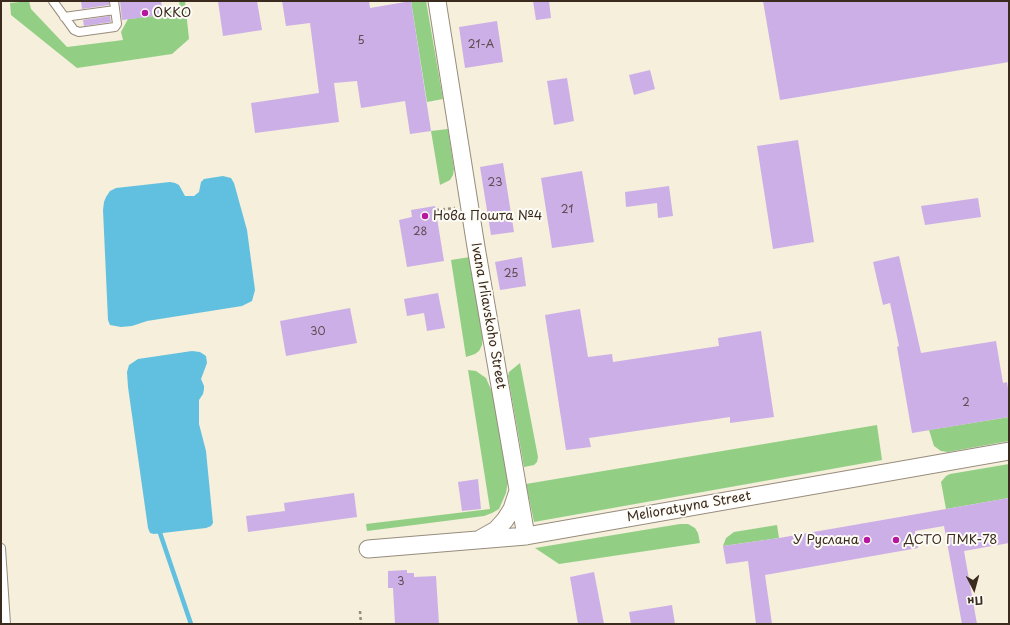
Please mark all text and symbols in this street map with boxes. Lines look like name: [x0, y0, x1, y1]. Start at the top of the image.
place label: OKKO: [153, 5, 191, 21]
marker: OKKO: [140, 8, 150, 18]
house number: 5: [357, 34, 365, 48]
house number: 21-A: [468, 38, 494, 52]
house number: 23: [488, 176, 502, 190]
house number: 21: [561, 203, 573, 217]
place label: Нова Пошта №4: [433, 208, 542, 224]
marker: Нова Пошта №4: [420, 211, 430, 221]
house number: 28: [413, 225, 427, 239]
street label: Ivana Irliavskoho Street: [467, 242, 509, 390]
house number: 25: [504, 267, 518, 281]
house number: 30: [310, 325, 326, 339]
house number: 2: [962, 396, 970, 410]
street label: Melioratyvna Street: [626, 488, 752, 526]
place label: У Руслана: [793, 532, 859, 548]
place label: ДСТО ПМК-78: [904, 532, 997, 548]
marker: У Руслана: [862, 535, 872, 545]
marker: ДСТО ПМК-78: [891, 535, 901, 545]
north arrow: [954, 569, 994, 609]
house number: 3: [397, 575, 405, 589]
text: Пн: [966, 592, 984, 611]

